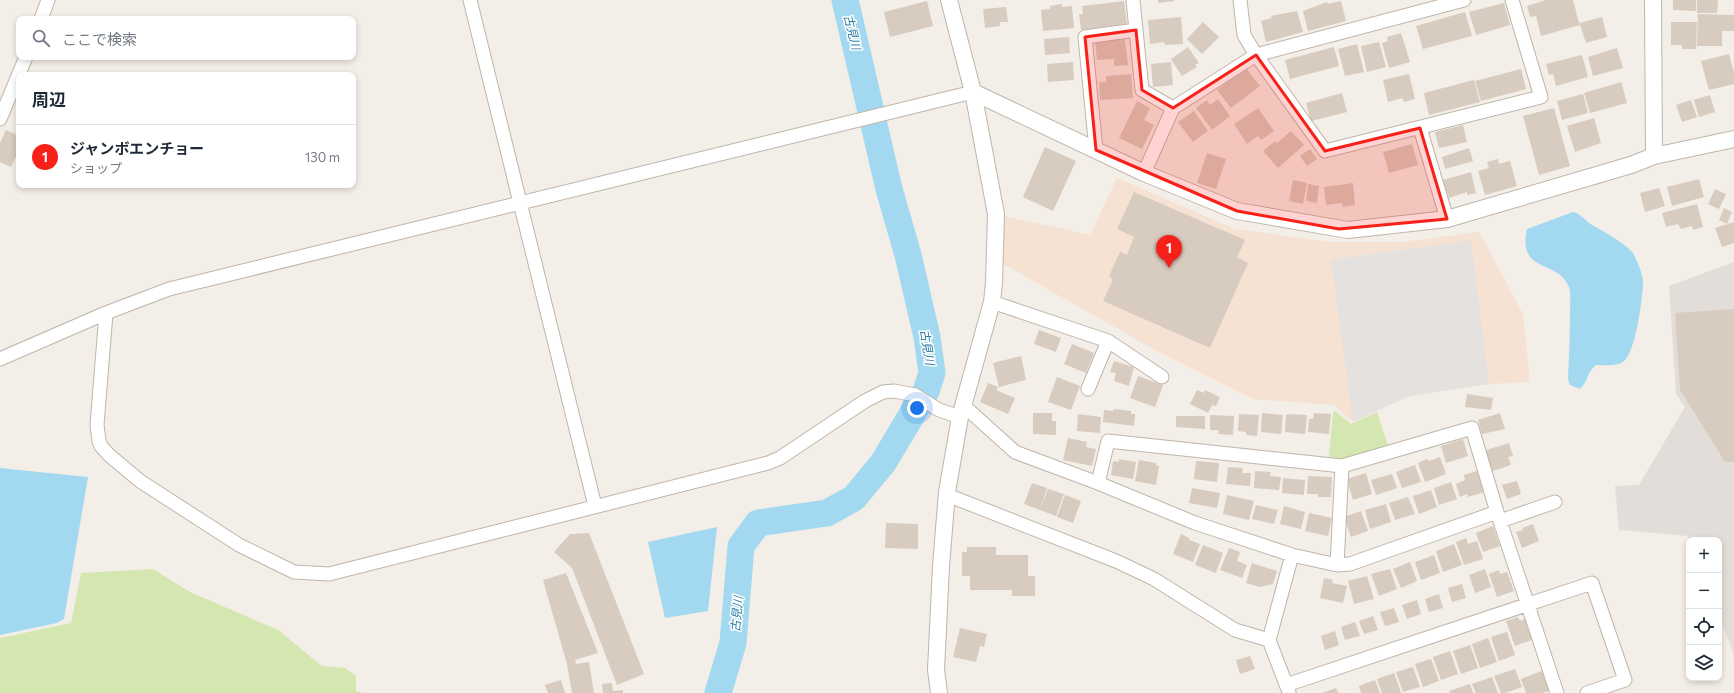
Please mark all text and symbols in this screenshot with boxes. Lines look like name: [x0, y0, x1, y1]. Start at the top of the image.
water label: 古見川: [842, 13, 865, 53]
search box: [16, 16, 356, 60]
icon: search: [30, 27, 52, 49]
text: ここで検索: [62, 30, 137, 48]
text: 周辺: [32, 89, 66, 110]
text: ジャンボエンチョー: [70, 139, 204, 157]
text: 1: [42, 149, 48, 165]
text: 130 m: [305, 149, 340, 165]
text: ショップ: [70, 160, 122, 176]
pin: 1: [1156, 235, 1182, 268]
water label: 古見川: [918, 328, 938, 368]
your location: [907, 398, 927, 418]
map controls: [1686, 537, 1722, 681]
button: +: [1686, 537, 1722, 573]
button: −: [1686, 573, 1722, 609]
water label: 古見川: [727, 593, 745, 633]
button: locate: [1686, 609, 1722, 645]
button: layers: [1686, 645, 1722, 681]

